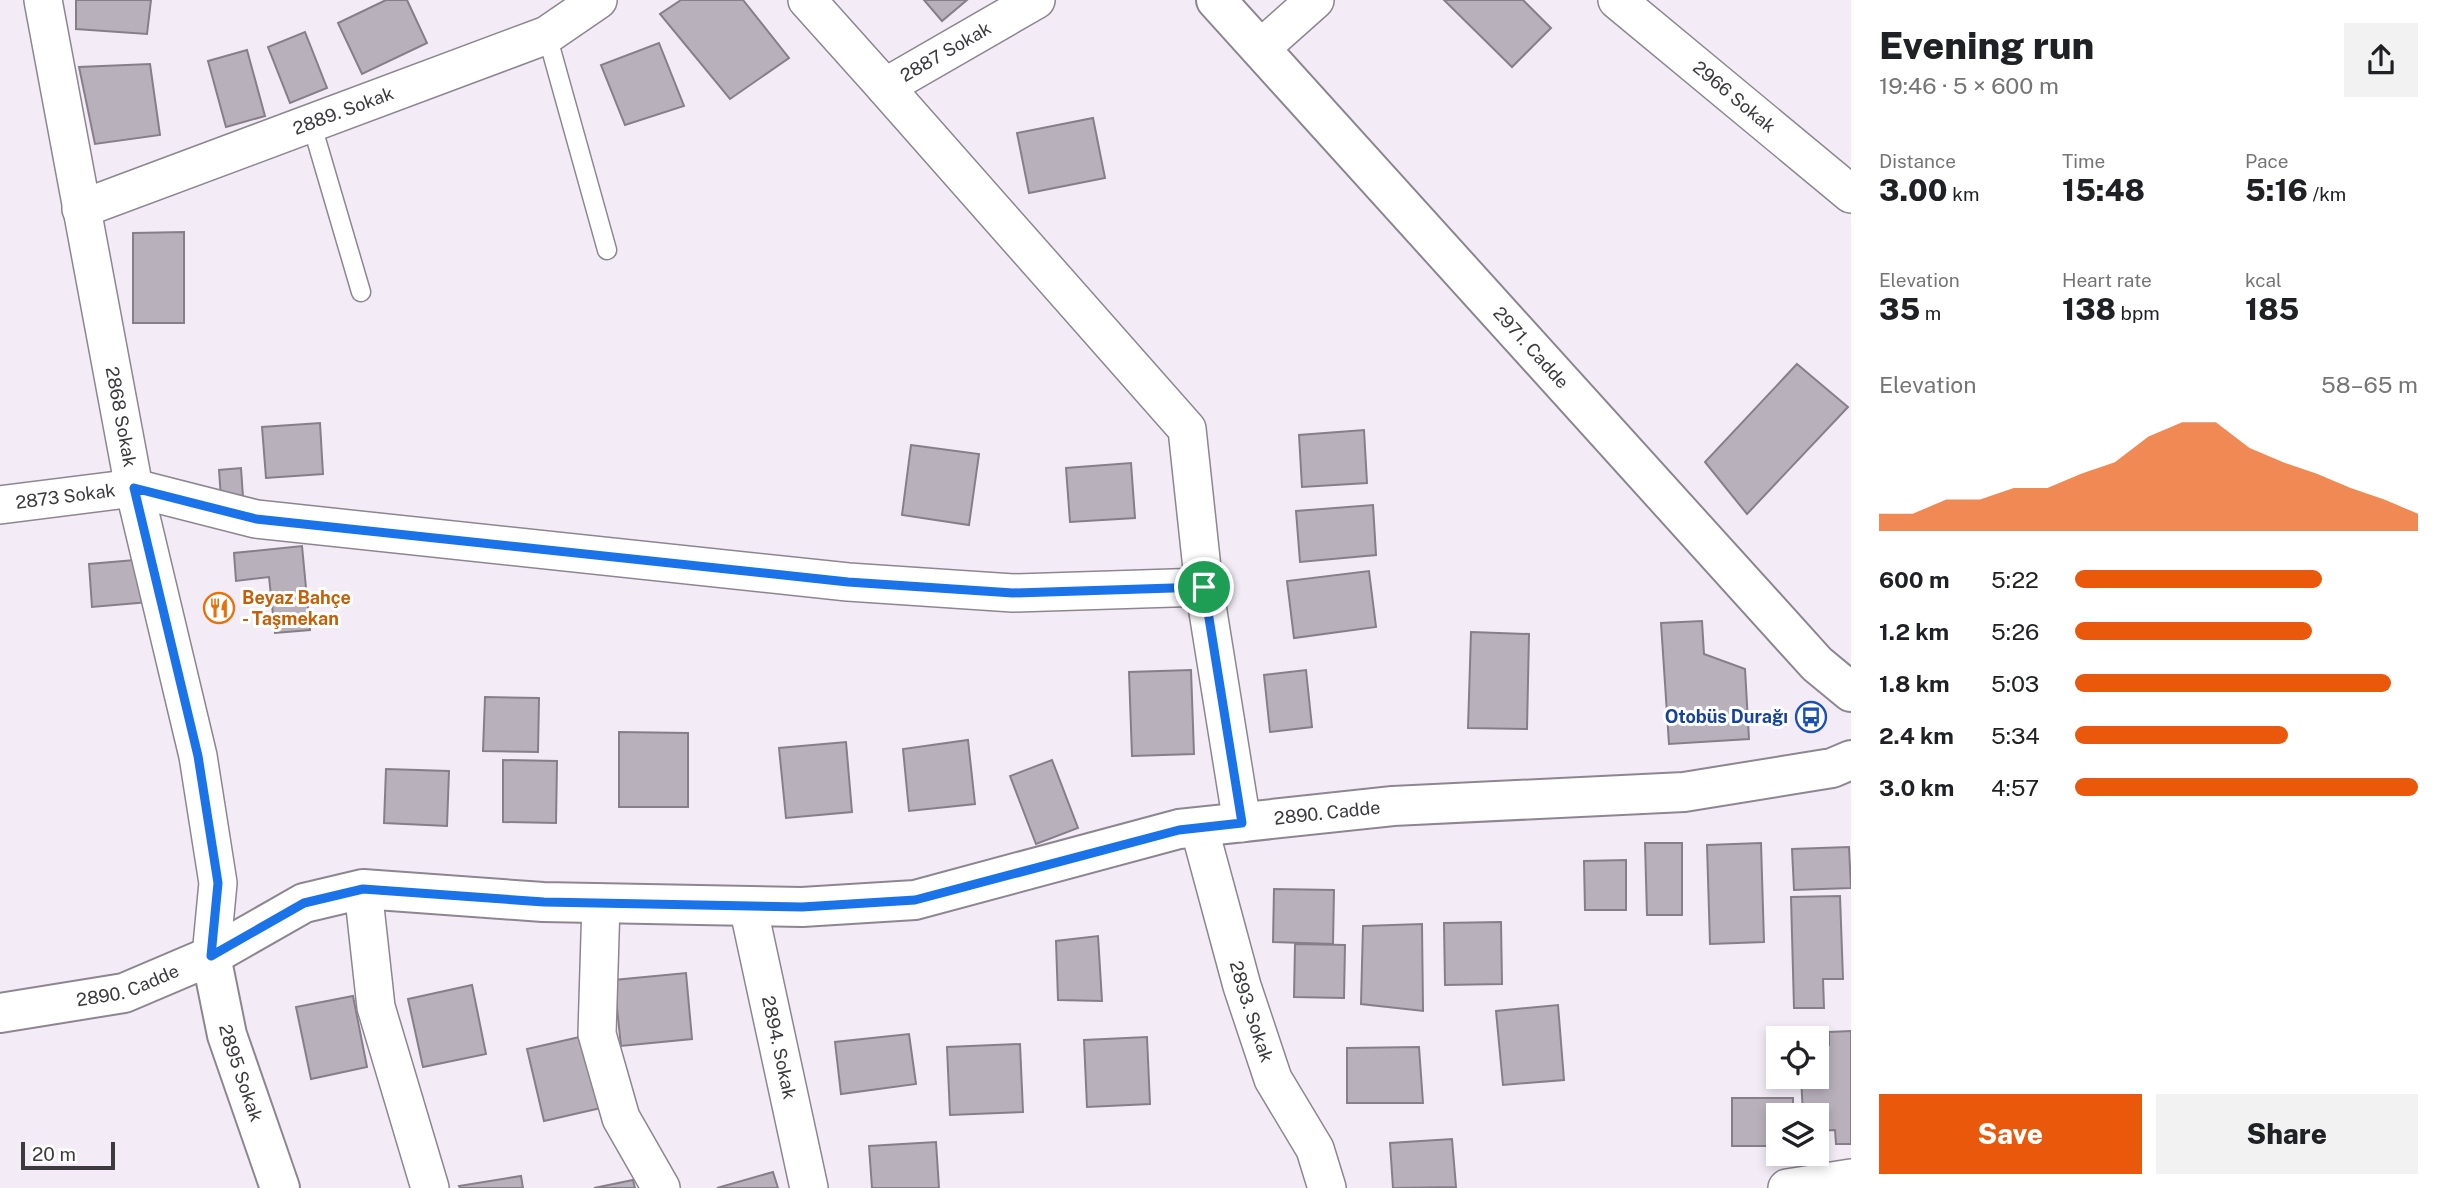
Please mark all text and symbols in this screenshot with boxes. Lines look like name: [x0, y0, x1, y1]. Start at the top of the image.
street label: 2887 Sokak: [897, 17, 995, 86]
text: Evening run: [1879, 23, 2094, 68]
button: share: [2344, 23, 2418, 97]
street label: 2966 Sokak: [1689, 56, 1780, 137]
text: 19:46 · 5 × 600 m: [1879, 72, 2059, 99]
street label: 2889. Sokak: [290, 82, 396, 139]
text: Distance: [1879, 150, 1956, 172]
text: Time: [2062, 150, 2105, 172]
text: Pace: [2245, 150, 2288, 172]
text: 3.00: [1879, 172, 1948, 208]
text: 15:48: [2062, 172, 2145, 208]
text: 5:16: [2245, 172, 2308, 208]
text: km: [1948, 183, 1979, 205]
text: /km: [2308, 183, 2346, 205]
text: Elevation: [1879, 269, 1960, 291]
text: Heart rate: [2062, 269, 2152, 291]
text: kcal: [2245, 269, 2282, 291]
text: 35: [1879, 291, 1920, 327]
text: 138: [2062, 291, 2116, 327]
text: 185: [2245, 291, 2299, 327]
street label: 2971. Cadde: [1489, 302, 1573, 392]
text: m: [1920, 302, 1941, 324]
text: bpm: [2116, 302, 2160, 324]
street label: 2868 Sokak: [102, 365, 141, 469]
text: Elevation: [1879, 371, 1977, 398]
text: 58–65 m: [2321, 371, 2418, 398]
street label: 2873 Sokak: [14, 479, 117, 513]
pin: [1174, 557, 1234, 617]
text: 600 m: [1879, 566, 1949, 593]
text: 5:22: [1991, 566, 2039, 593]
icon: arrive: [1185, 568, 1223, 606]
place label: Beyaz Bahçe - Taşmekan: [242, 587, 351, 629]
restaurant icon: Beyaz Bahçe - Taşmekan: [202, 591, 236, 625]
text: 1.2 km: [1879, 618, 1949, 645]
text: 5:26: [1991, 618, 2039, 645]
text: 1.8 km: [1879, 670, 1950, 697]
text: 5:03: [1991, 670, 2039, 697]
bus stop icon: Otobüs Durağı: [1794, 700, 1828, 734]
place label: Otobüs Durağı: [1665, 706, 1788, 727]
text: 2.4 km: [1879, 722, 1954, 749]
text: 5:34: [1991, 722, 2040, 749]
text: 3.0 km: [1879, 774, 1954, 801]
text: 4:57: [1991, 774, 2039, 801]
street label: 2890. Cadde: [1273, 796, 1381, 829]
street label: 2893. Sokak: [1226, 959, 1278, 1065]
street label: 2890. Cadde: [75, 960, 182, 1011]
street label: 2894. Sokak: [758, 994, 801, 1101]
street label: 2895 Sokak: [215, 1023, 267, 1124]
map controls: [1766, 1026, 1829, 1166]
button: locate: [1766, 1026, 1829, 1089]
button: Save: [1879, 1094, 2142, 1174]
button: Share: [2156, 1094, 2418, 1174]
button: layers: [1766, 1103, 1829, 1166]
scale bar: [21, 1139, 116, 1171]
text: 20 m: [32, 1143, 76, 1165]

